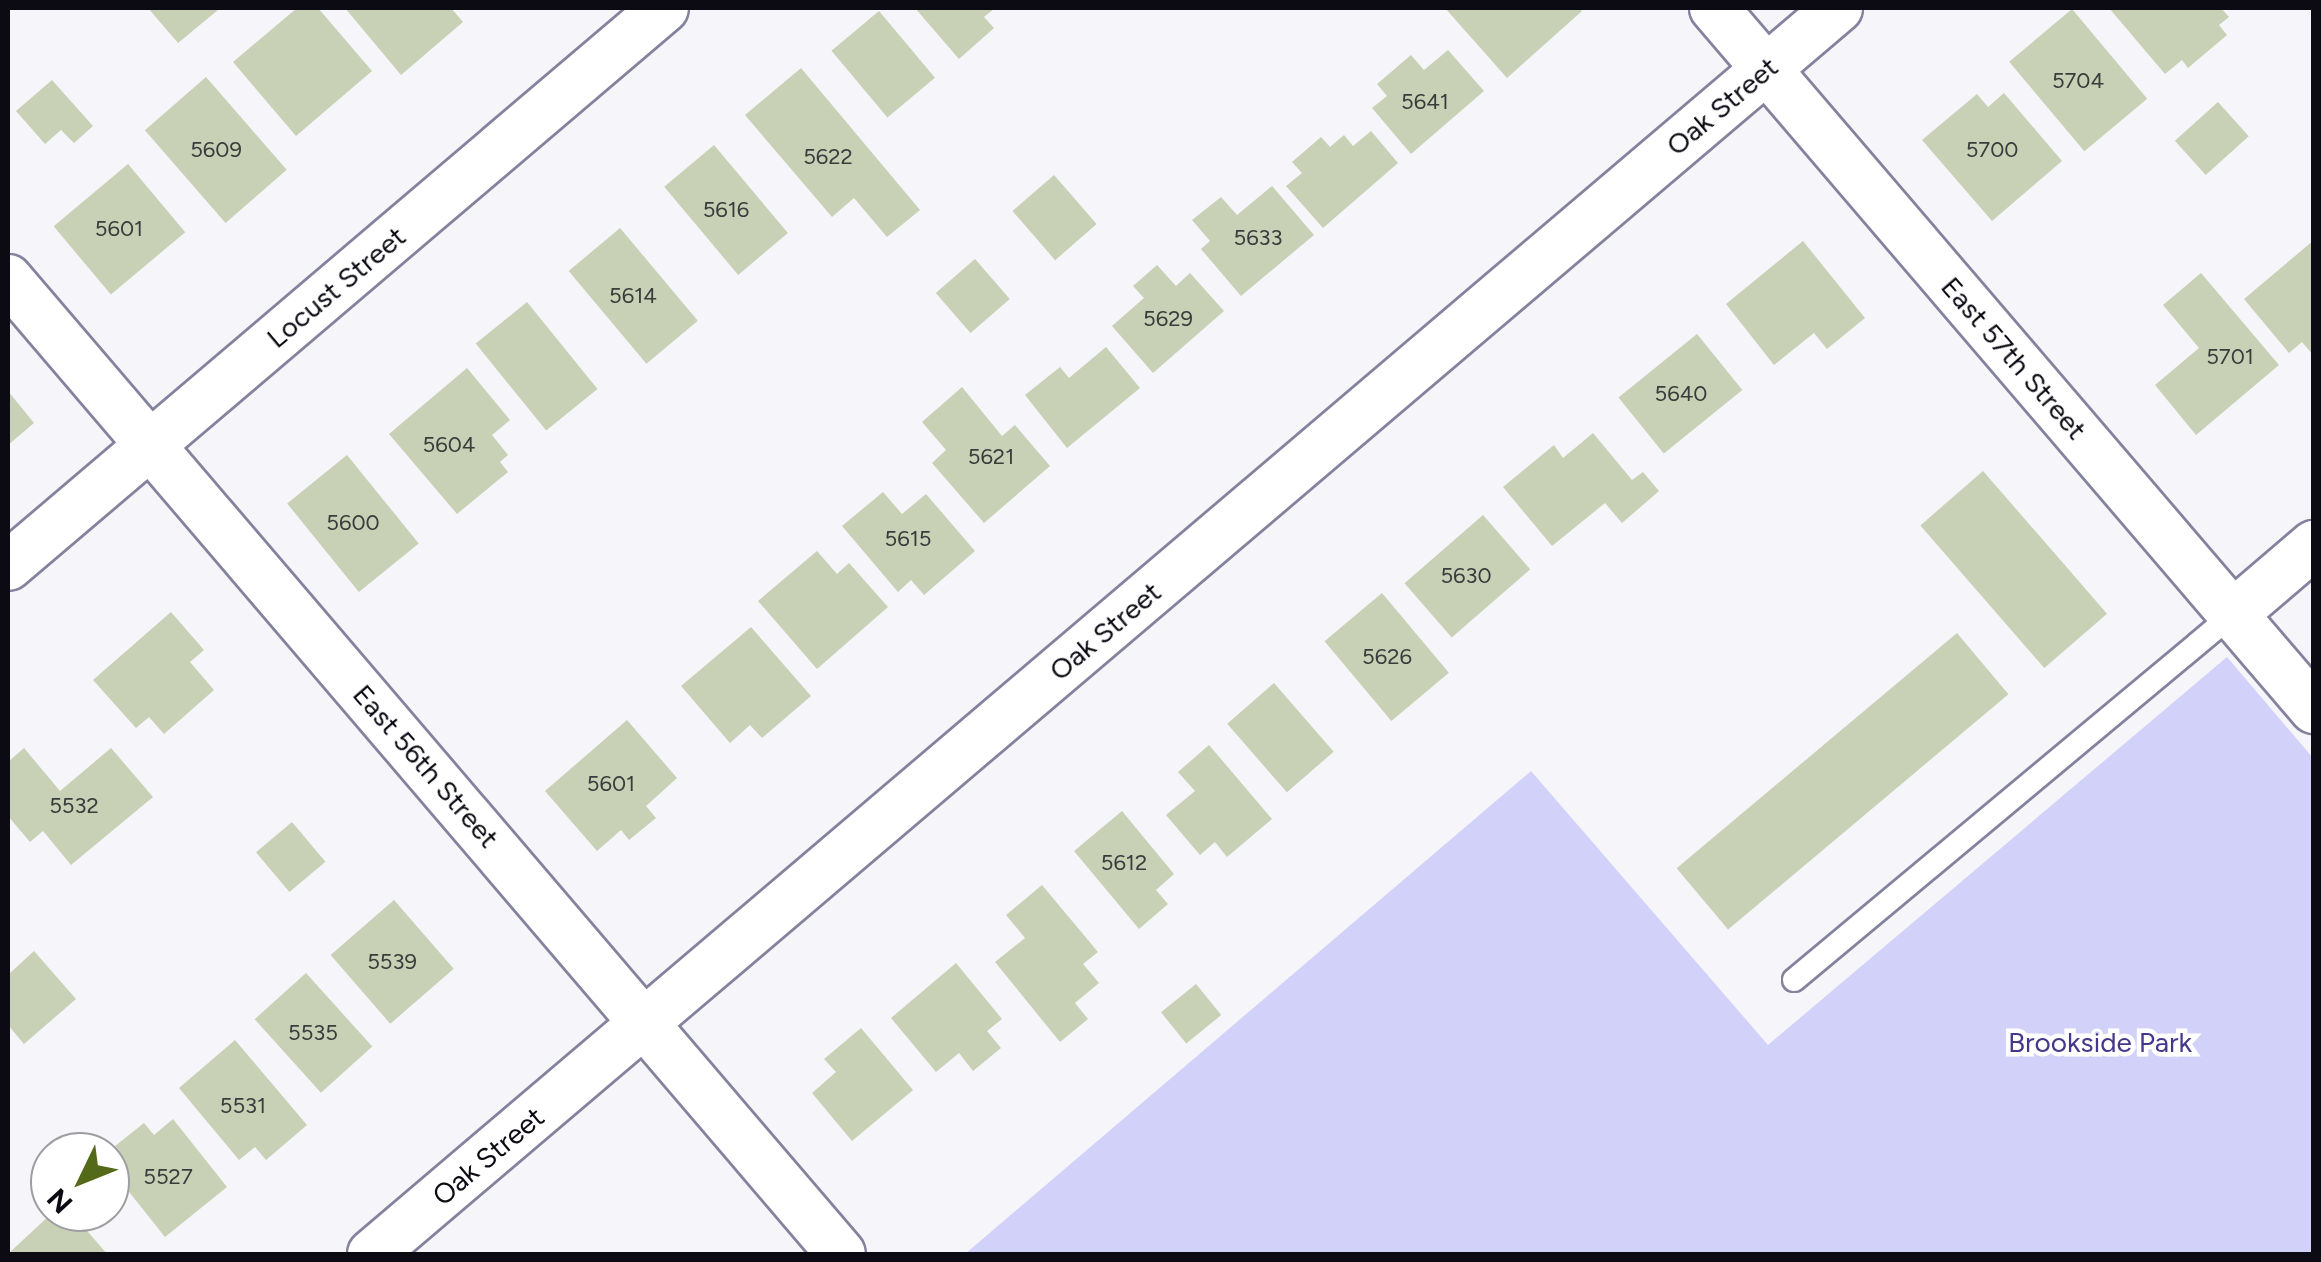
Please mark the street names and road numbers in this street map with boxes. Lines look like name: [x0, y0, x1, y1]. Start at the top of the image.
street label: Oak Street: [1660, 50, 1784, 162]
street label: Locust Street: [260, 219, 412, 355]
street label: East 57th Street: [1934, 270, 2094, 446]
street label: Oak Street: [1043, 575, 1167, 687]
street label: East 56th Street: [346, 678, 506, 854]
street label: Oak Street: [426, 1100, 550, 1212]

